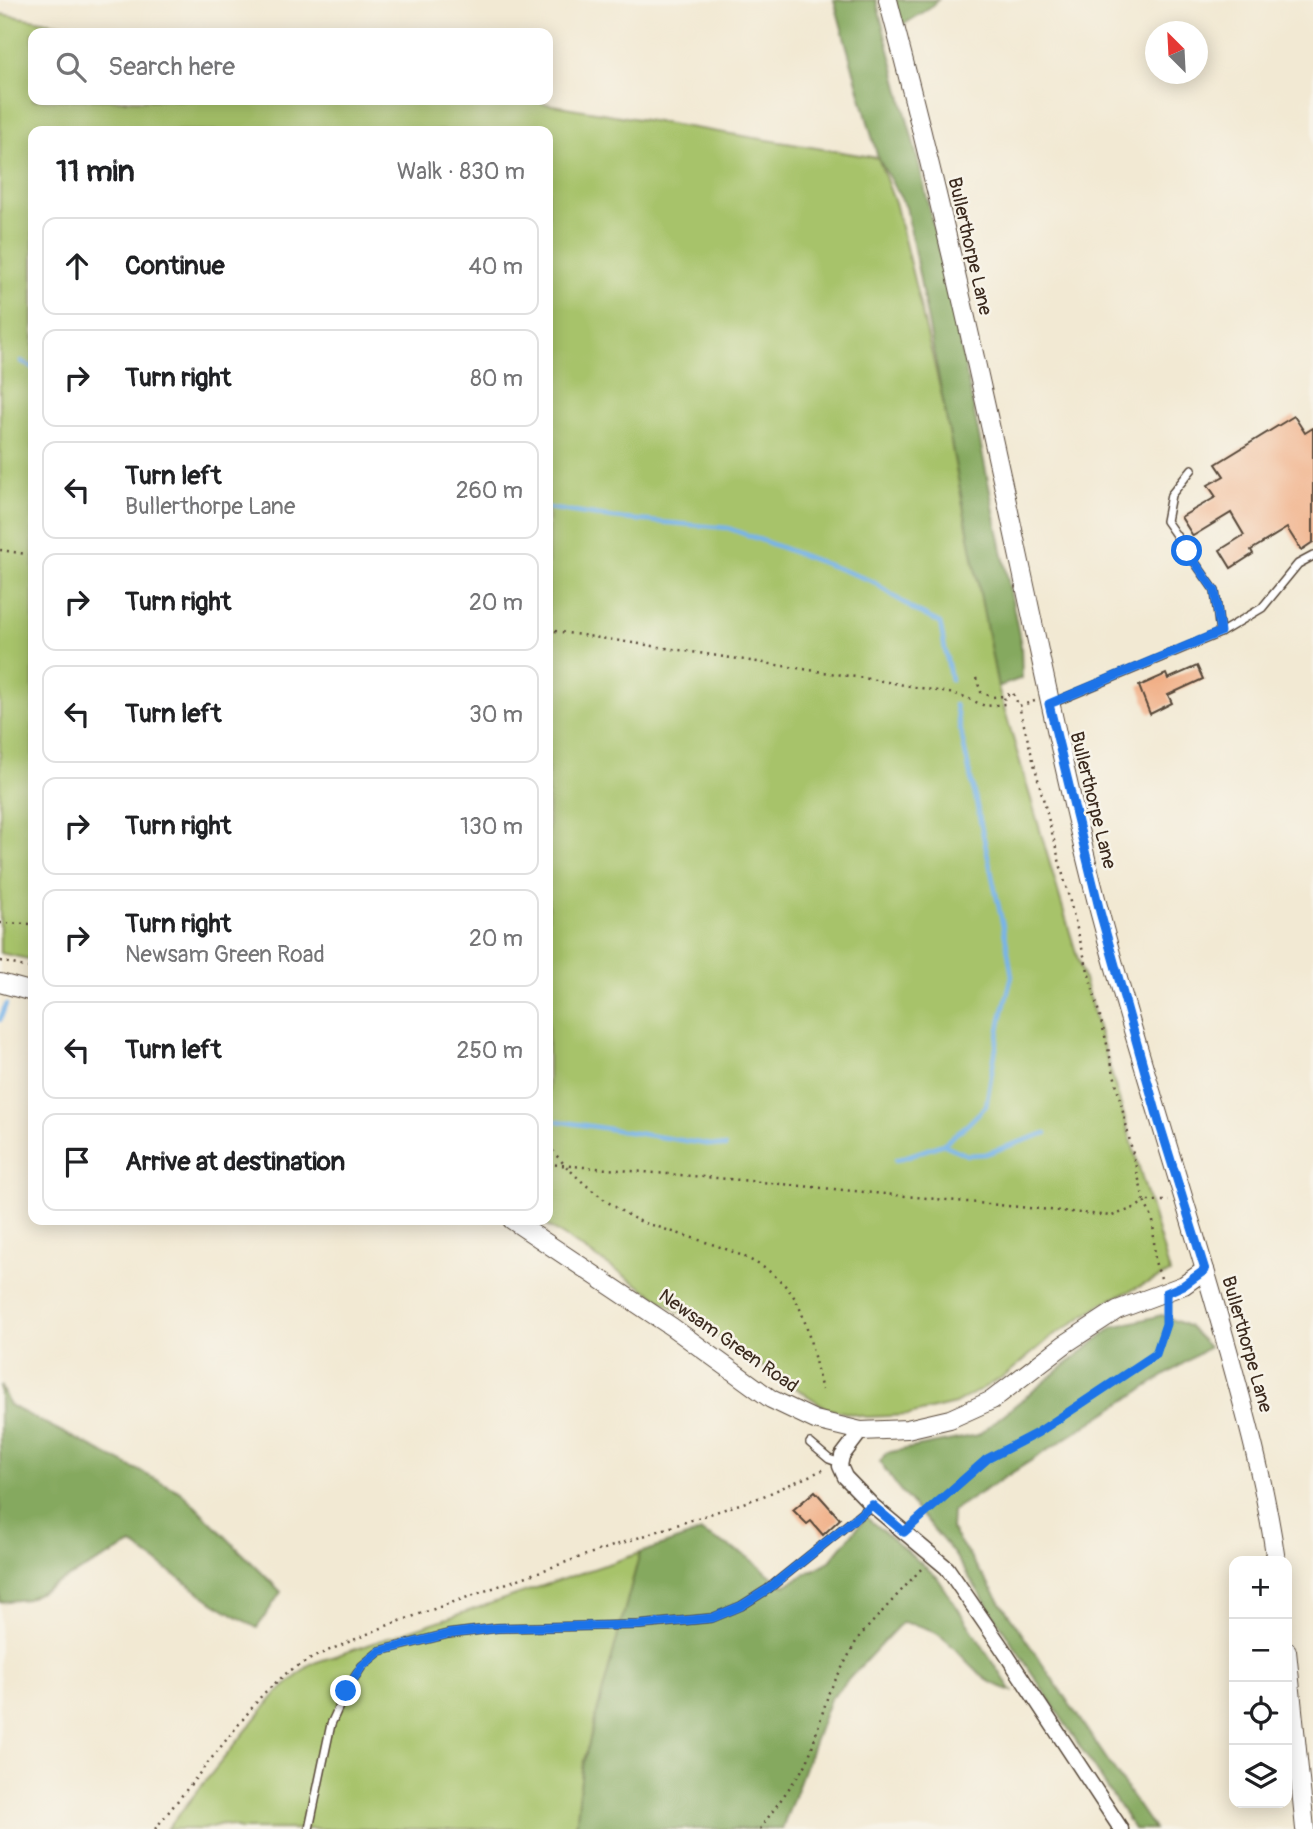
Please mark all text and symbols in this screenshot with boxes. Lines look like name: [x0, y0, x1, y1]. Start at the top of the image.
north arrow: [1145, 21, 1208, 84]
search box: [28, 28, 553, 105]
icon: search: [52, 48, 90, 86]
text: Search here: [108, 51, 235, 83]
text: 11 min: [56, 153, 135, 190]
text: Walk · 830 m: [397, 157, 525, 186]
street label: Bullerthorpe Lane: [943, 175, 998, 318]
icon: ahead: [58, 247, 96, 285]
text: Continue: [125, 250, 225, 282]
text: 40 m: [469, 252, 523, 281]
icon: right: [58, 359, 96, 397]
text: Turn right: [125, 362, 231, 394]
text: 80 m: [470, 364, 523, 393]
text: Turn left: [125, 460, 221, 492]
icon: left: [58, 471, 96, 509]
text: 260 m: [456, 476, 523, 505]
text: Bullerthorpe Lane: [125, 492, 295, 521]
route start: [1171, 535, 1202, 566]
icon: right: [58, 583, 96, 621]
text: Turn right: [125, 586, 231, 618]
text: 20 m: [469, 588, 523, 617]
icon: left: [58, 695, 96, 733]
text: Turn left: [125, 698, 221, 730]
text: 30 m: [469, 700, 523, 729]
street label: Bullerthorpe Lane: [1064, 729, 1122, 872]
icon: right: [58, 807, 96, 845]
text: Turn right: [125, 810, 231, 842]
text: 130 m: [460, 812, 523, 841]
text: Turn right: [125, 908, 231, 940]
icon: right: [58, 919, 96, 957]
text: 20 m: [469, 924, 523, 953]
text: Newsam Green Road: [125, 940, 325, 969]
icon: left: [58, 1031, 96, 1069]
text: Turn left: [125, 1034, 221, 1066]
text: 250 m: [457, 1036, 523, 1065]
icon: arrive: [58, 1143, 96, 1181]
text: Arrive at destination: [125, 1146, 345, 1178]
street label: Bullerthorpe Lane: [1216, 1273, 1278, 1416]
street label: Newsam Green Road: [654, 1284, 803, 1398]
map controls: [1229, 1556, 1292, 1808]
button: +: [1229, 1556, 1292, 1619]
button: −: [1229, 1619, 1292, 1682]
route end: [330, 1675, 361, 1706]
button: locate: [1229, 1682, 1292, 1745]
button: layers: [1229, 1745, 1292, 1808]

